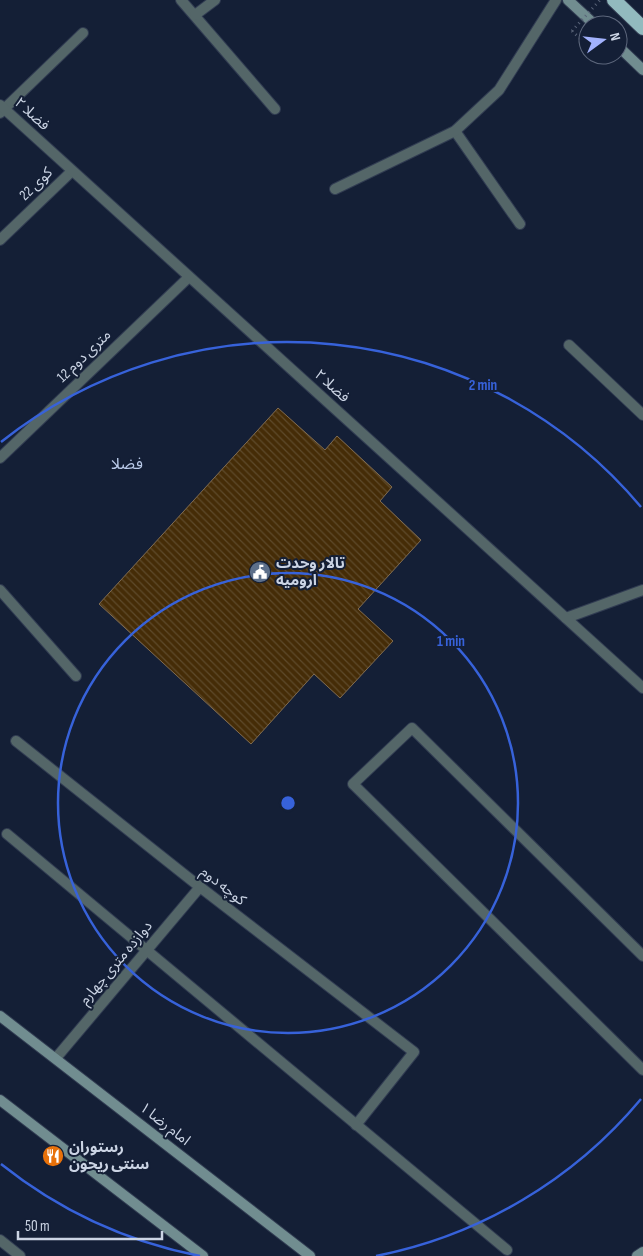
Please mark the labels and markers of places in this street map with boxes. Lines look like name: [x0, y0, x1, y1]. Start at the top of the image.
place label: تالار وحدت ارومیه: [276, 554, 346, 590]
public building icon: تالار وحدت ارومیه: [248, 560, 272, 584]
centre of rings: [279, 794, 297, 812]
place label: رستوران سنتی ریحون: [69, 1138, 149, 1174]
restaurant icon: رستوران سنتی ریحون: [41, 1144, 65, 1168]

